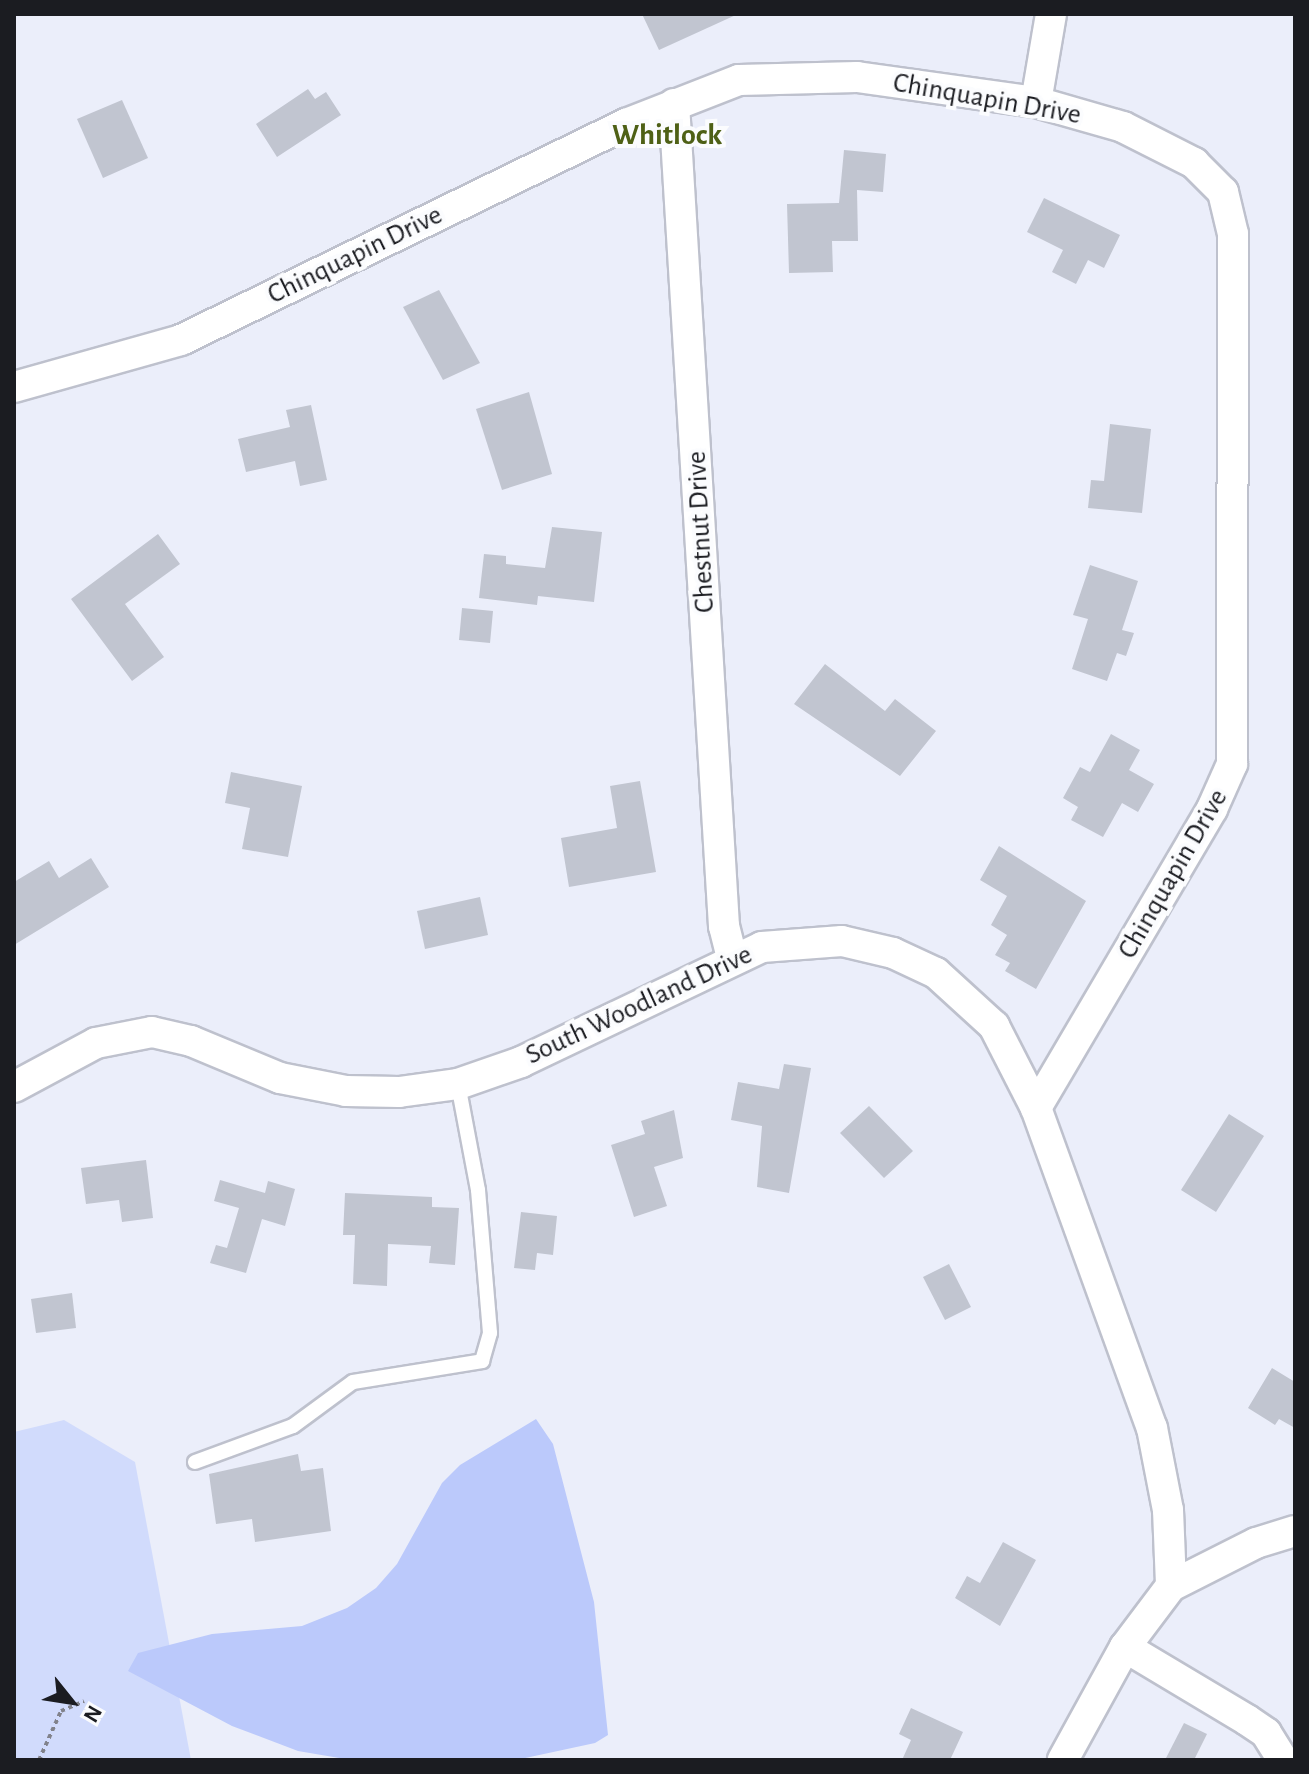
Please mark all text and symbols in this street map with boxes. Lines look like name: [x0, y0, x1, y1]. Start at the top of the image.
street label: Chinquapin Drive: [890, 66, 1084, 132]
district label: Whitlock: [612, 117, 722, 153]
street label: Chinquapin Drive: [262, 198, 448, 312]
street label: Chestnut Drive: [680, 450, 722, 614]
street label: Chinquapin Drive: [1111, 783, 1235, 965]
street label: South Woodland Drive: [520, 938, 758, 1072]
north arrow: [32, 1662, 112, 1742]
text: N: [79, 1702, 106, 1726]

